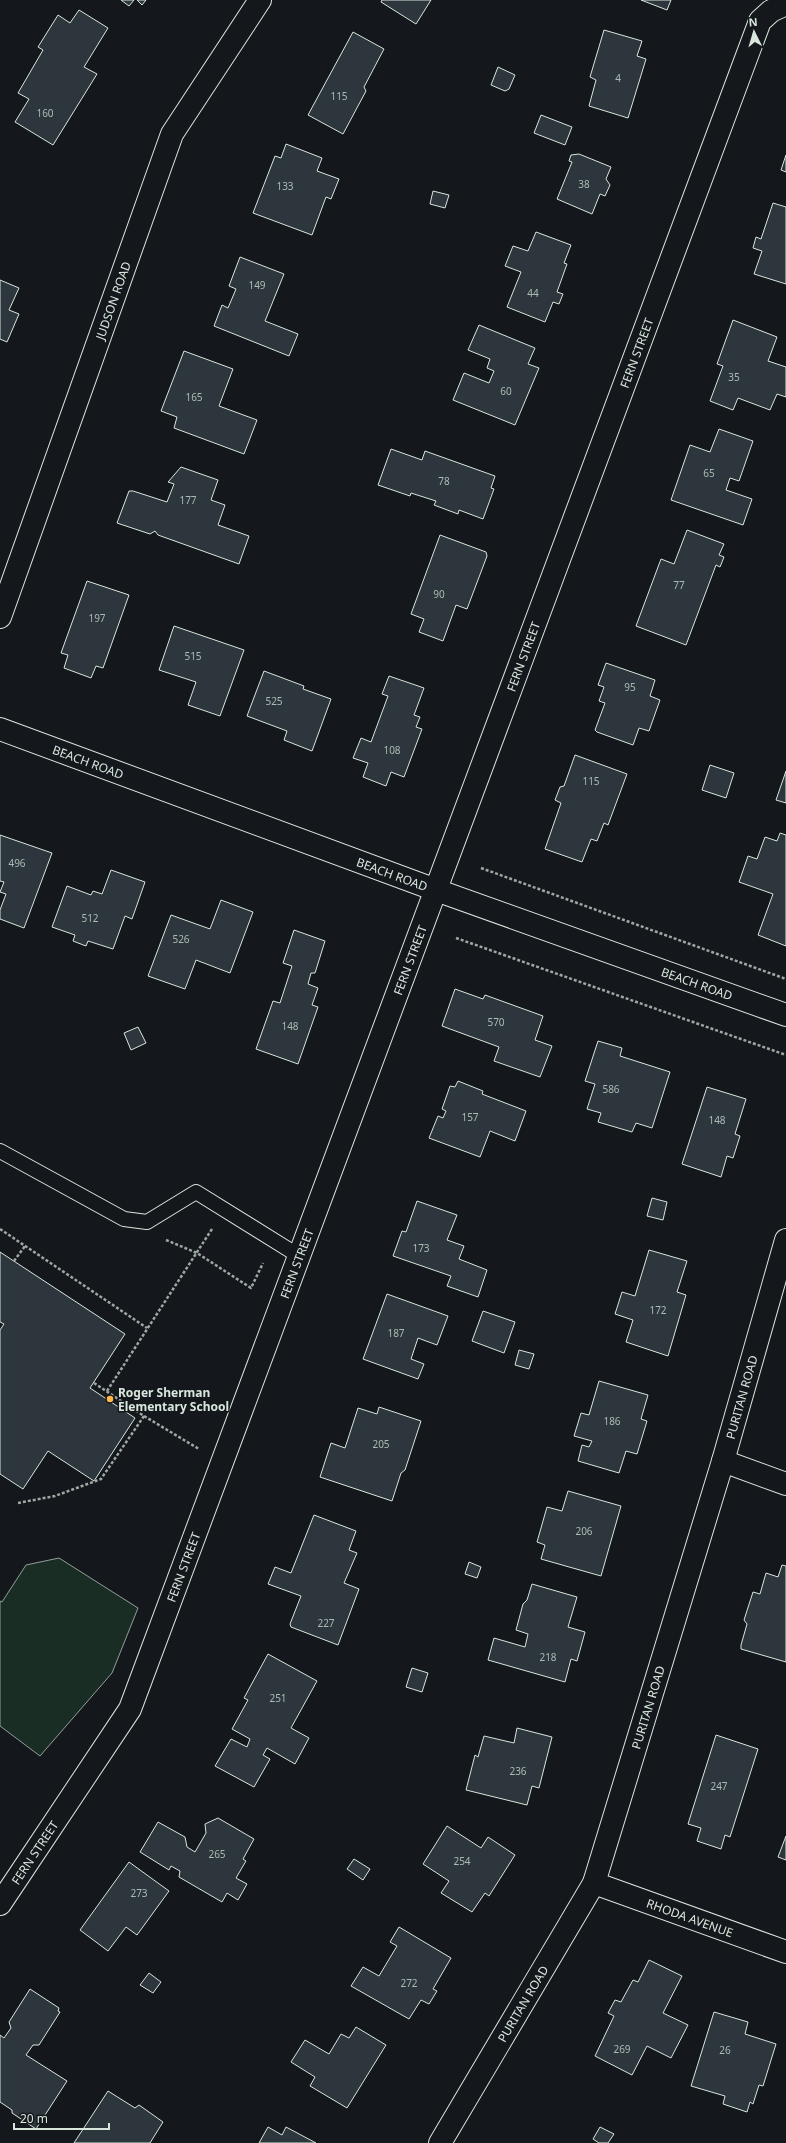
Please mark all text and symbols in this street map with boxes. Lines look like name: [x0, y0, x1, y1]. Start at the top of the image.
north arrow: [734, 12, 774, 52]
text: N: [748, 14, 758, 29]
house number: 4: [615, 71, 621, 85]
house number: 115: [330, 89, 348, 103]
house number: 160: [36, 106, 54, 120]
house number: 38: [578, 177, 590, 191]
house number: 133: [276, 179, 294, 193]
street label: JUDSON ROAD: [91, 259, 135, 343]
house number: 149: [248, 278, 266, 292]
house number: 44: [527, 286, 539, 300]
street label: FERN STREET: [615, 315, 657, 390]
house number: 35: [728, 370, 740, 384]
house number: 60: [500, 384, 512, 398]
house number: 165: [185, 390, 203, 404]
house number: 65: [703, 466, 715, 480]
house number: 78: [438, 474, 450, 488]
house number: 177: [179, 493, 197, 507]
house number: 77: [673, 578, 685, 592]
house number: 90: [433, 587, 445, 601]
house number: 197: [88, 611, 106, 625]
street label: FERN STREET: [502, 619, 544, 694]
house number: 515: [184, 649, 202, 663]
house number: 95: [624, 680, 636, 694]
house number: 525: [265, 694, 283, 708]
street label: BEACH ROAD: [50, 741, 126, 783]
house number: 108: [383, 743, 401, 757]
house number: 115: [582, 774, 600, 788]
street label: BEACH ROAD: [354, 853, 430, 895]
house number: 496: [8, 856, 26, 870]
house number: 512: [81, 911, 99, 925]
street label: FERN STREET: [389, 922, 431, 997]
house number: 526: [172, 932, 190, 946]
street label: BEACH ROAD: [659, 963, 735, 1004]
house number: 570: [487, 1015, 505, 1029]
house number: 148: [281, 1019, 299, 1033]
house number: 586: [602, 1082, 620, 1096]
house number: 157: [461, 1110, 479, 1124]
house number: 148: [708, 1113, 726, 1127]
street label: FERN STREET: [276, 1226, 317, 1301]
house number: 173: [412, 1241, 430, 1255]
house number: 172: [649, 1303, 667, 1317]
house number: 187: [387, 1326, 405, 1340]
street label: PURITAN ROAD: [721, 1353, 761, 1441]
place label: Roger Sherman Elementary School: [118, 1384, 229, 1415]
marker: Roger Sherman Elementary School: [105, 1394, 115, 1404]
house number: 186: [603, 1414, 621, 1428]
house number: 205: [372, 1437, 390, 1451]
house number: 206: [575, 1524, 593, 1538]
street label: FERN STREET: [162, 1529, 204, 1604]
house number: 227: [317, 1616, 335, 1630]
house number: 218: [539, 1650, 557, 1664]
street label: PURITAN ROAD: [627, 1663, 669, 1751]
house number: 251: [269, 1691, 287, 1705]
house number: 236: [509, 1764, 527, 1778]
house number: 247: [710, 1779, 728, 1793]
street label: FERN STREET: [7, 1817, 62, 1888]
house number: 265: [208, 1847, 226, 1861]
house number: 254: [453, 1854, 471, 1868]
house number: 273: [130, 1886, 148, 1900]
street label: RHODA AVENUE: [644, 1894, 736, 1941]
street label: PURITAN ROAD: [493, 1962, 552, 2045]
house number: 272: [400, 1976, 418, 1990]
house number: 269: [613, 2042, 631, 2056]
house number: 26: [719, 2043, 731, 2057]
scale bar: [14, 2105, 109, 2131]
text: 20 m: [20, 2110, 48, 2127]

